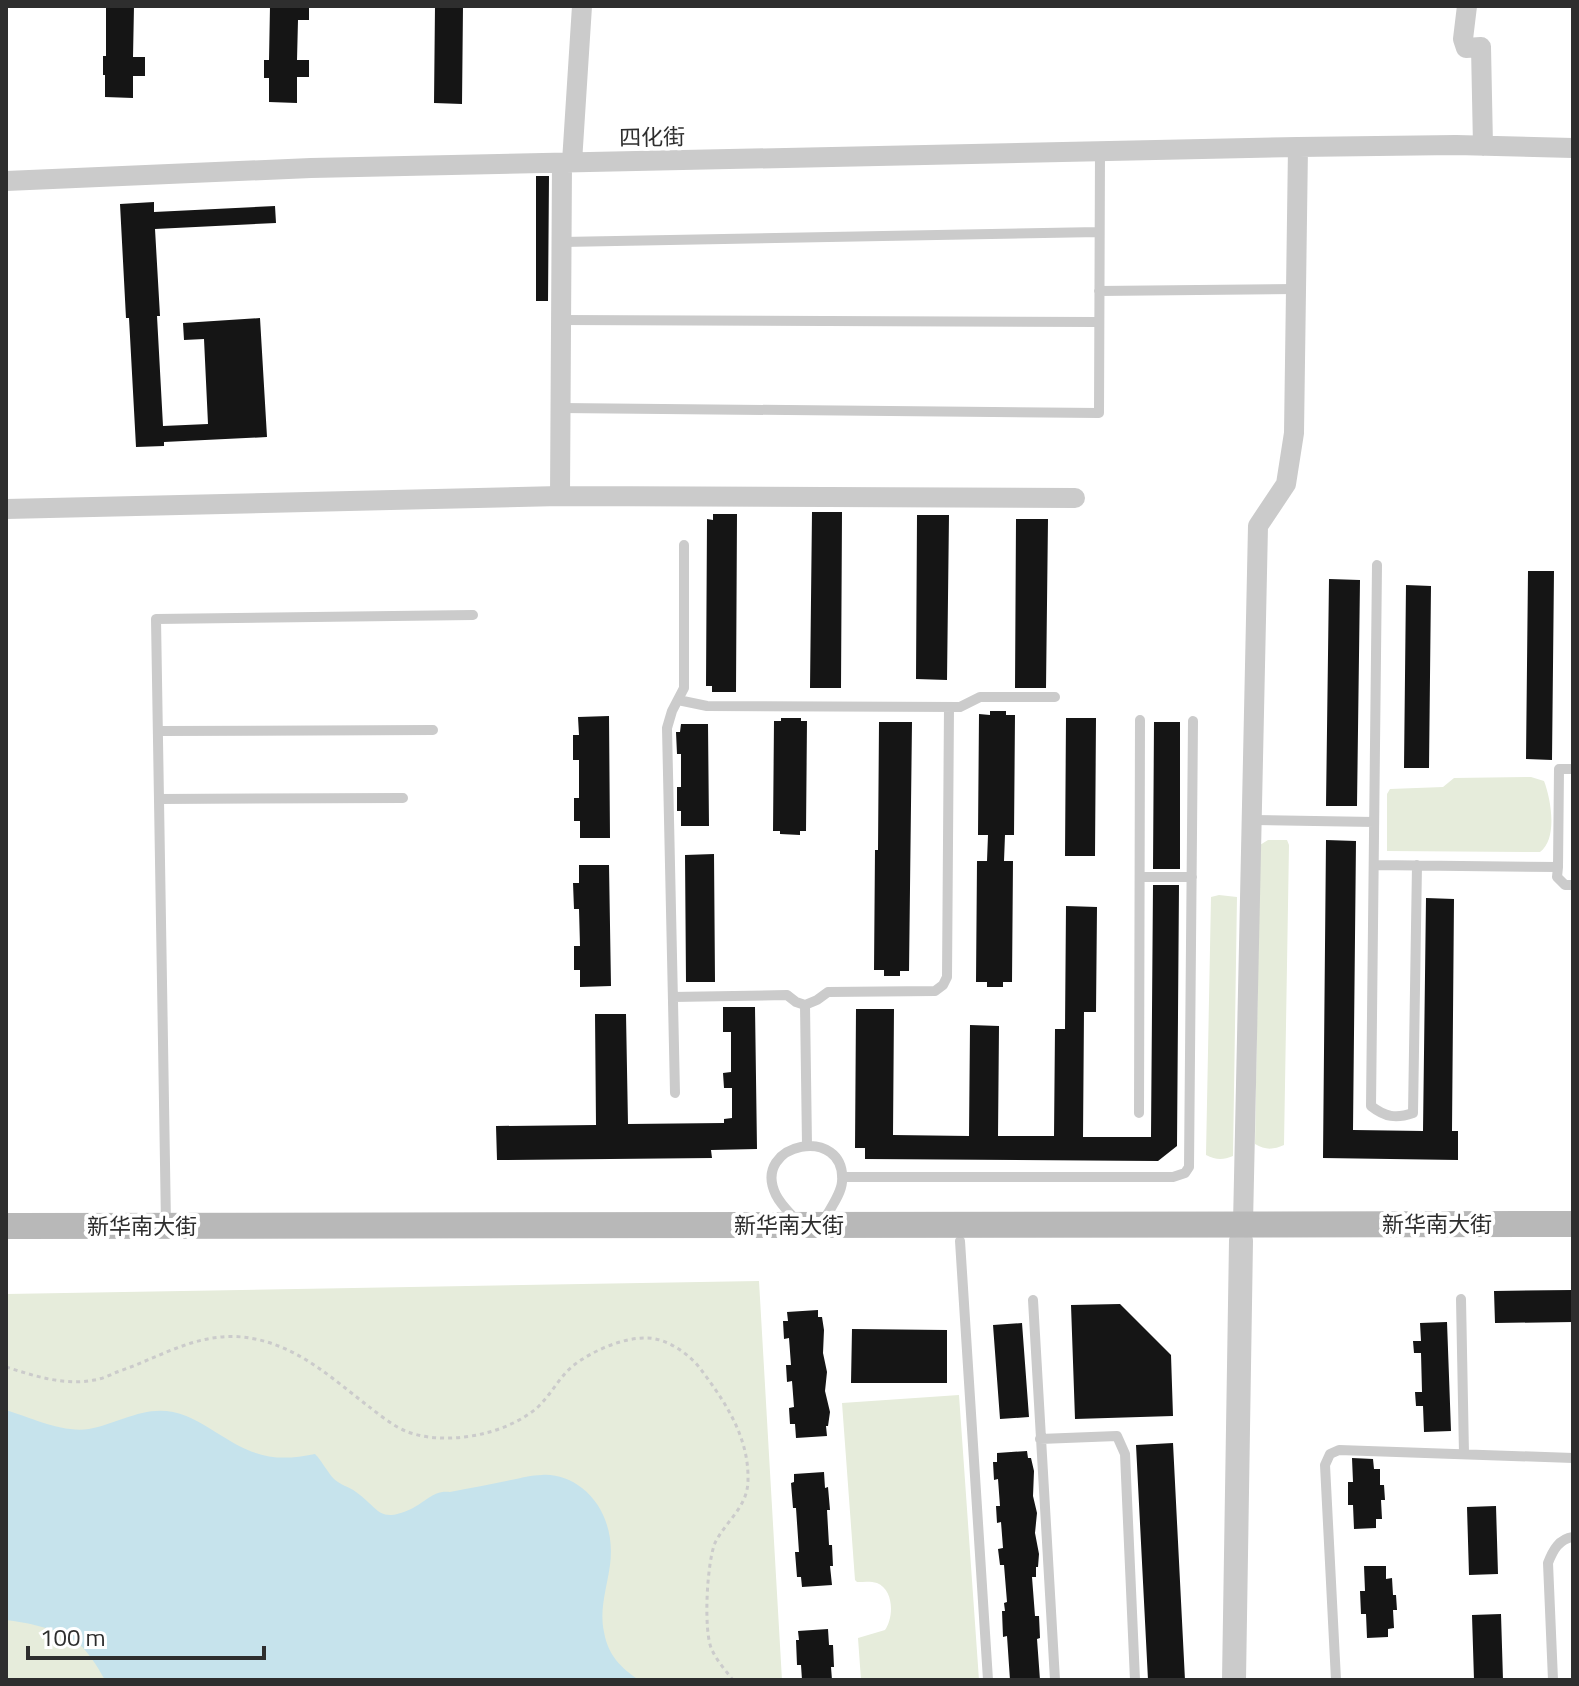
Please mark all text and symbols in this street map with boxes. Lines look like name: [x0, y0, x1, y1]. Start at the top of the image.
street label: 四化街: [619, 119, 685, 155]
street label: 新华南大街: [1382, 1207, 1492, 1241]
street label: 新华南大街: [734, 1208, 844, 1242]
street label: 新华南大街: [87, 1209, 197, 1243]
scale bar: [28, 1610, 264, 1660]
text: 100 m: [40, 1619, 106, 1655]

